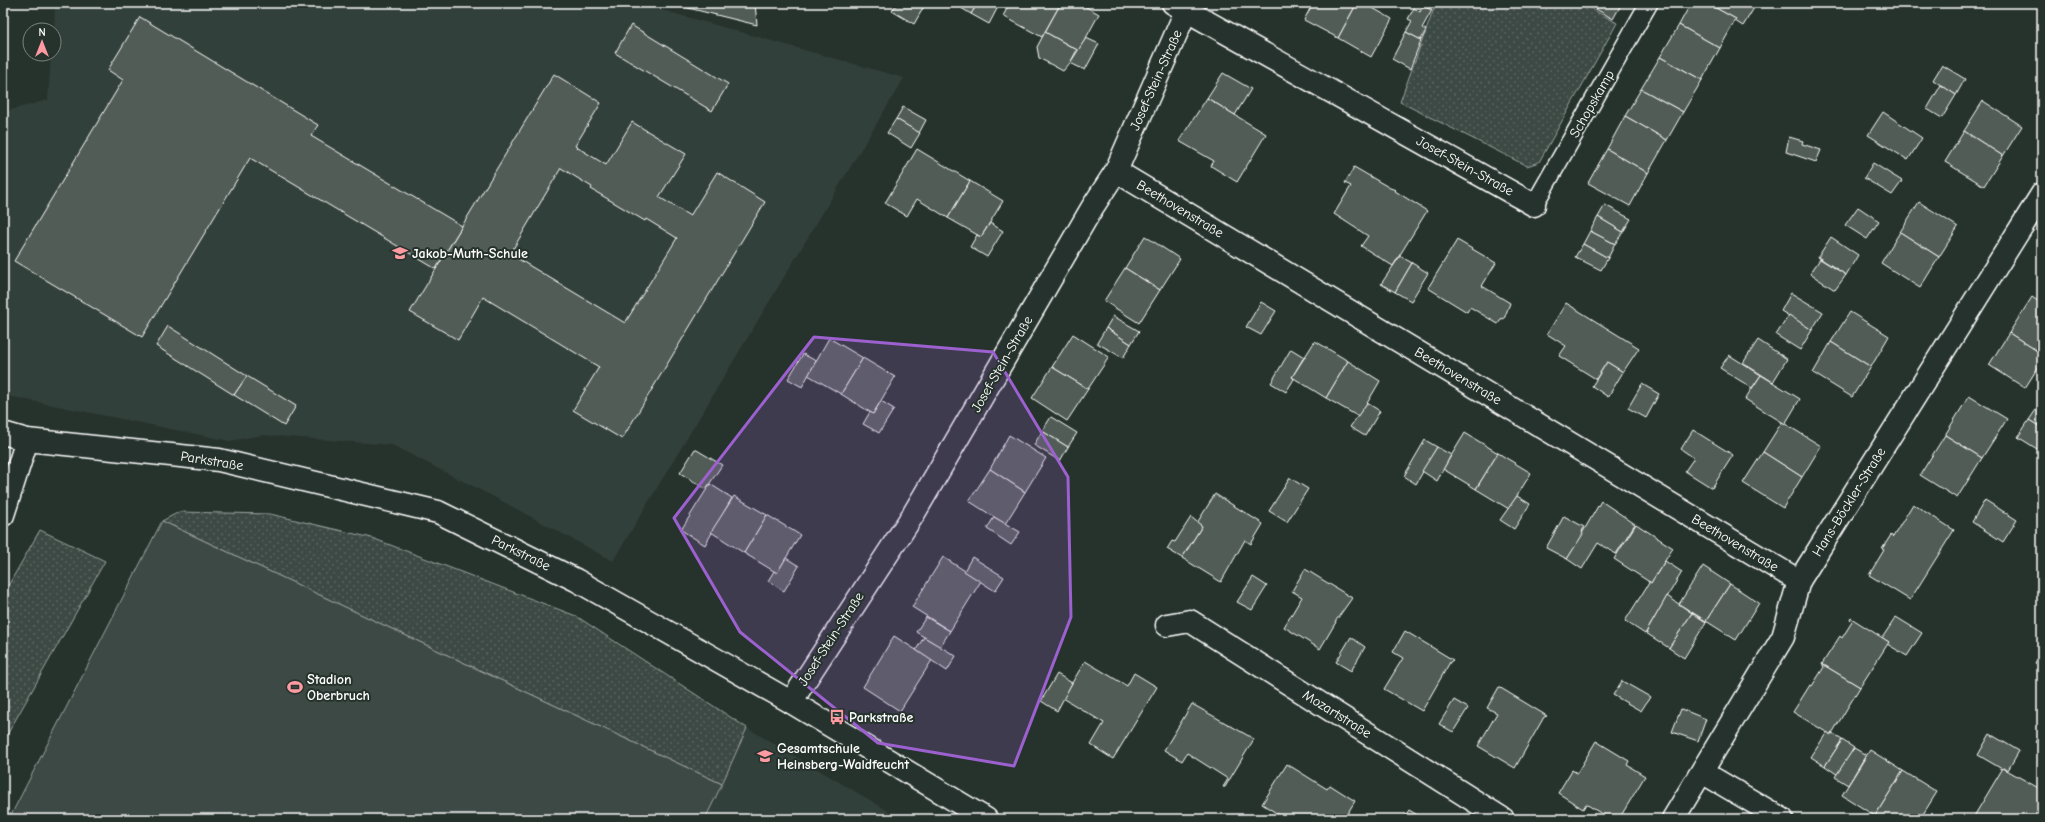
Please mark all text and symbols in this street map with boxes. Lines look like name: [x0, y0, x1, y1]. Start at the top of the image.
north arrow: [22, 22, 62, 62]
text: N: [38, 26, 46, 39]
street label: Josef-Stein-Straße: [1126, 27, 1186, 133]
street label: Schopskamp: [1566, 67, 1618, 141]
street label: Josef-Stein-Straße: [1413, 132, 1517, 200]
street label: Beethovenstraße: [1133, 176, 1227, 242]
school or university icon: Jakob-Muth-Schule: [391, 244, 409, 262]
place label: Jakob-Muth-Schule: [412, 245, 528, 262]
street label: Josef-Stein-Straße: [967, 313, 1037, 415]
street label: Beethovenstraße: [1411, 343, 1505, 409]
street label: Hans-Böckler-Straße: [1809, 444, 1889, 560]
street label: Parkstraße: [179, 448, 245, 474]
street label: Beethovenstraße: [1688, 510, 1782, 576]
street label: Parkstraße: [489, 531, 553, 575]
street label: Josef-Stein-Straße: [794, 589, 868, 689]
place label: Stadion Oberbruch: [307, 671, 370, 704]
sports icon: Stadion Oberbruch: [286, 678, 304, 696]
street label: Mozartstraße: [1299, 686, 1375, 742]
bus stop icon: Parkstraße: [828, 708, 846, 726]
place label: Parkstraße: [849, 709, 913, 726]
place label: Gesamtschule Heinsberg-Waldfeucht: [777, 740, 909, 773]
school or university icon: Gesamtschule Heinsberg-Waldfeucht: [756, 747, 774, 765]

